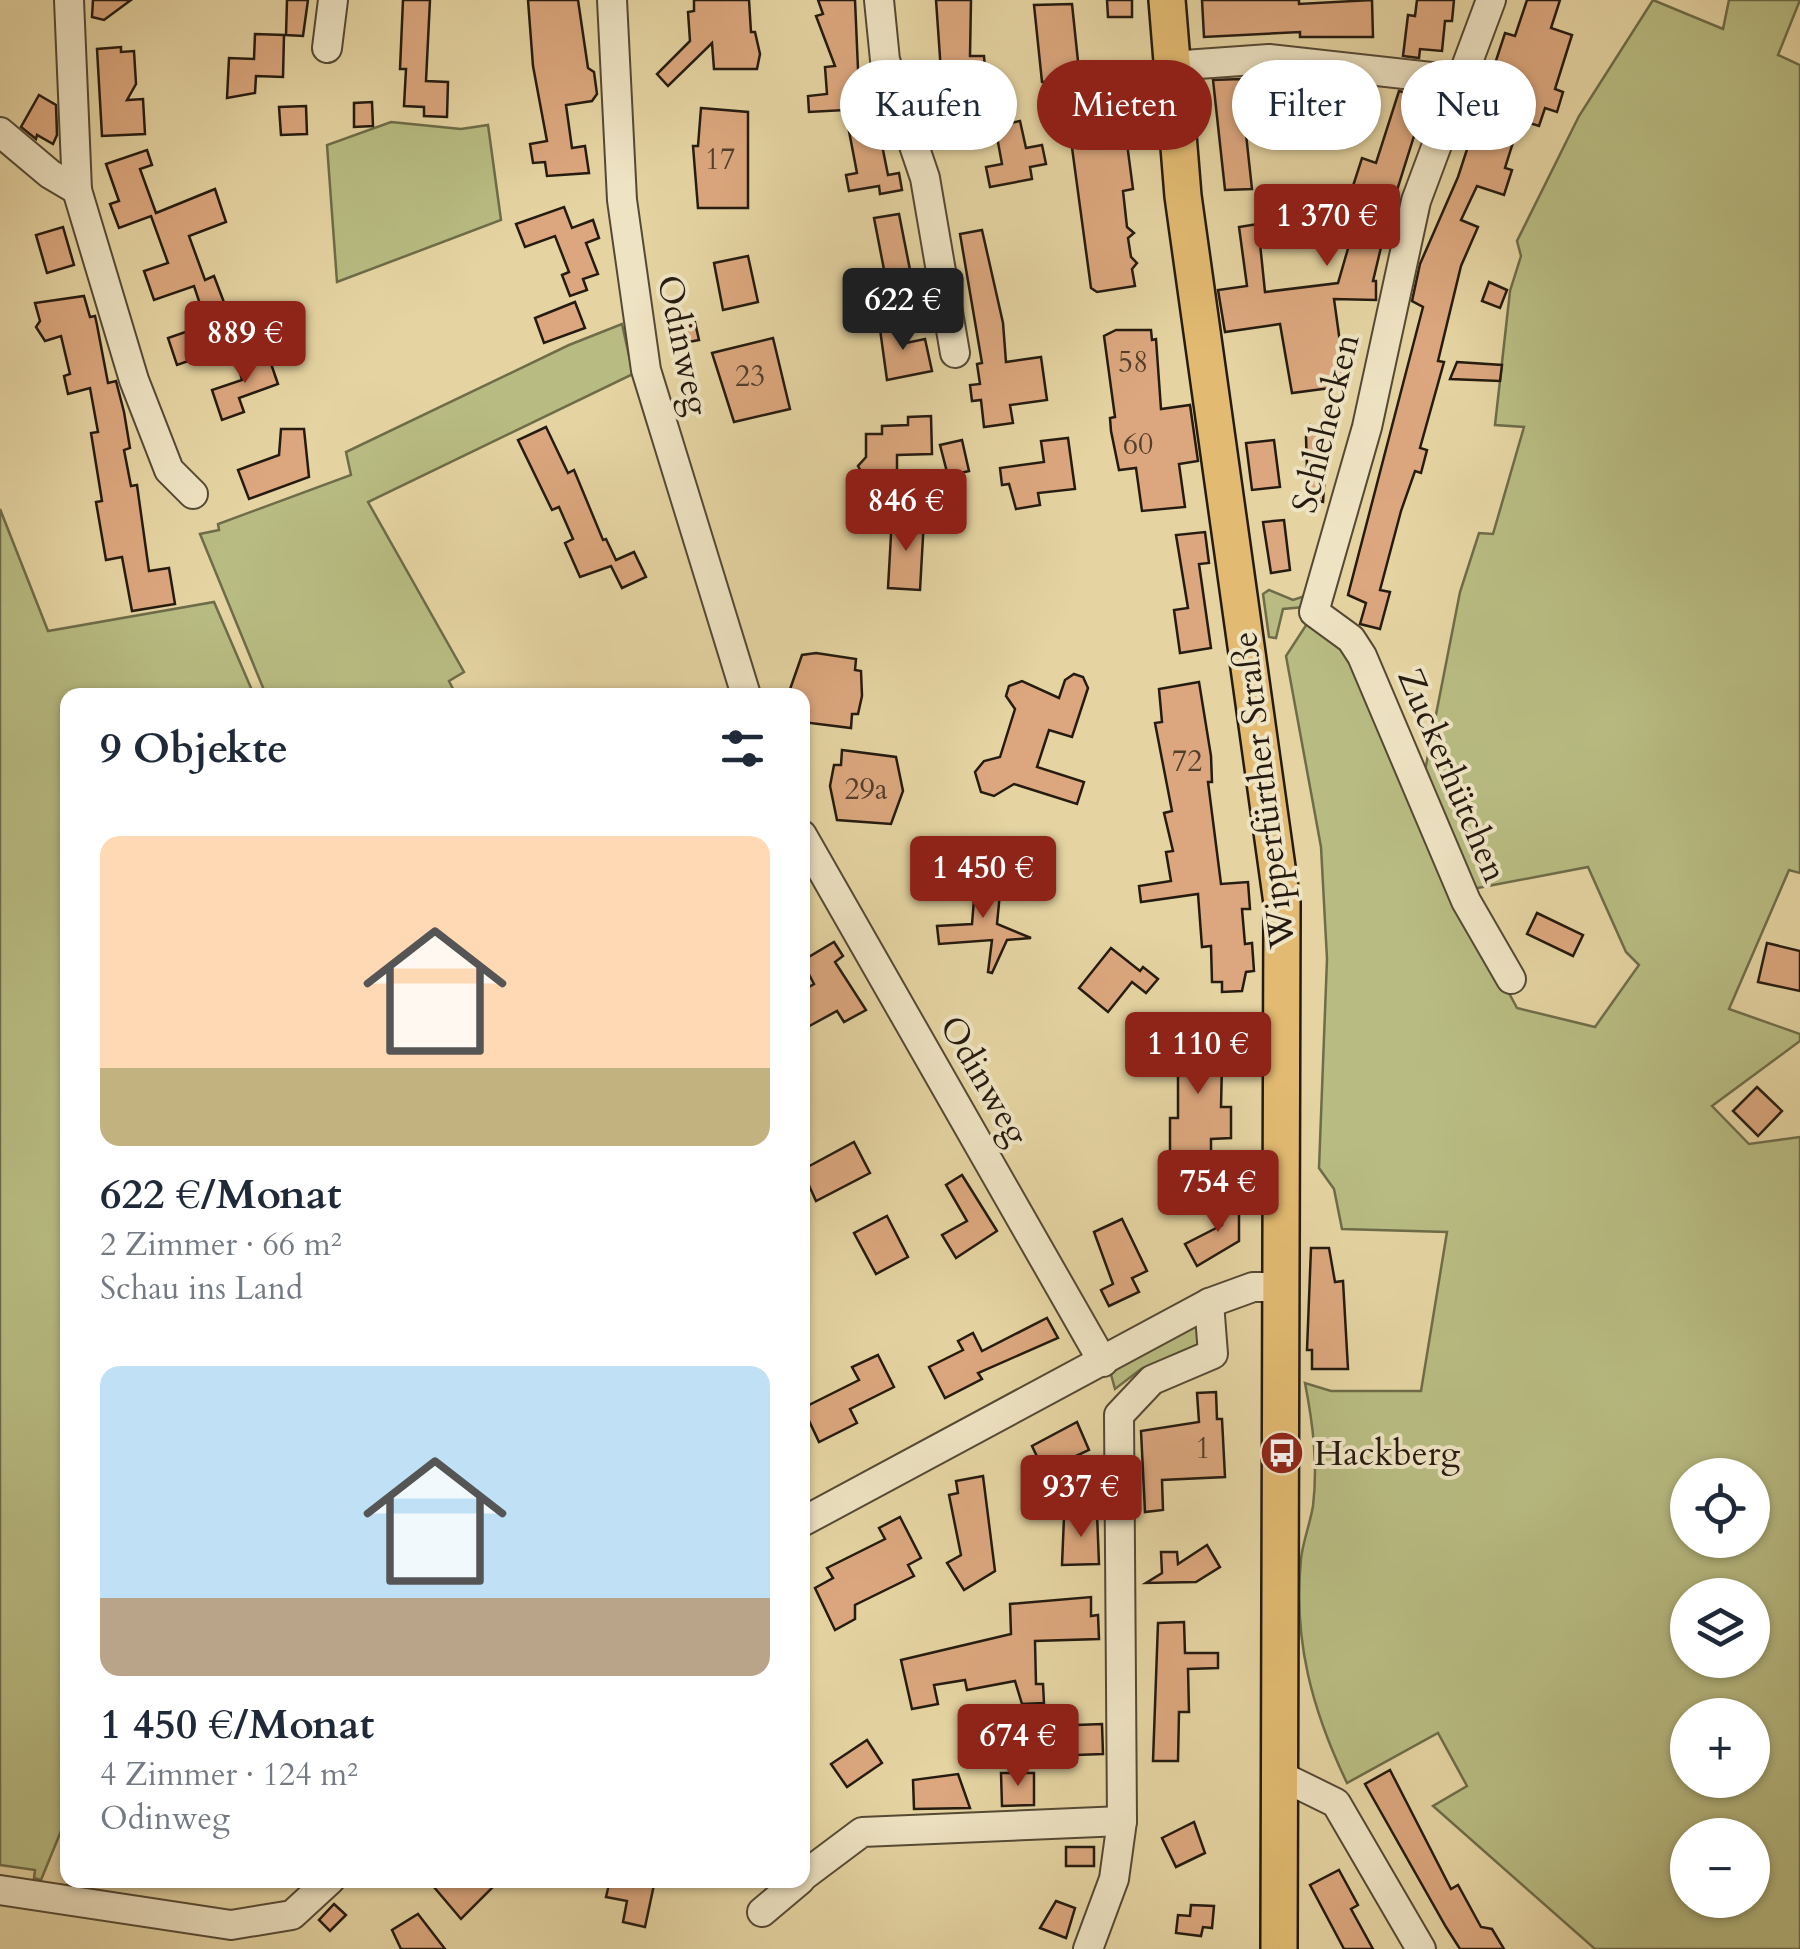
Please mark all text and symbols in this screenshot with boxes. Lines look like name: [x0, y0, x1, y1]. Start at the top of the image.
chip: Kaufen: [840, 60, 1017, 150]
chip: Mieten: [1037, 60, 1212, 150]
chip: Filter: [1232, 60, 1381, 150]
chip: Neu: [1401, 60, 1536, 150]
house number: 17: [705, 139, 735, 180]
pin: 1 370 €: [1235, 184, 1419, 269]
text: 1 370 €: [1276, 194, 1378, 238]
pin: 622 €: [833, 268, 973, 353]
street label: Odinweg: [645, 271, 721, 420]
text: 622 €: [865, 278, 941, 322]
pin: 889 €: [175, 301, 315, 386]
text: 889 €: [207, 311, 283, 355]
street label: Schlehecken: [1281, 329, 1371, 518]
house number: 58: [1118, 342, 1148, 383]
house number: 23: [735, 356, 765, 397]
house number: 60: [1123, 424, 1153, 465]
pin: 846 €: [836, 469, 976, 554]
text: 846 €: [868, 479, 944, 523]
street label: Wipperfürther Straße: [1221, 629, 1307, 952]
street label: Zuckerhütchen: [1385, 661, 1519, 890]
text: 9 Objekte: [100, 720, 288, 777]
icon: filters: [715, 721, 770, 776]
house number: 72: [1172, 741, 1202, 782]
house number: 29a: [844, 769, 888, 810]
pin: 1 450 €: [891, 836, 1075, 921]
text: 1 450 €: [932, 846, 1034, 890]
icon: home: [345, 901, 525, 1081]
street label: Odinweg: [928, 1007, 1041, 1154]
pin: 1 110 €: [1106, 1012, 1290, 1097]
text: 1 110 €: [1147, 1022, 1249, 1066]
pin: 754 €: [1148, 1150, 1288, 1235]
text: 754 €: [1180, 1160, 1256, 1204]
text: 622 €/Monat: [100, 1166, 341, 1223]
text: 2 Zimmer · 66 m²: [100, 1223, 342, 1267]
text: Schau ins Land: [100, 1267, 303, 1311]
house number: 1: [1195, 1428, 1211, 1469]
bus stop icon: Hackberg: [1259, 1430, 1305, 1476]
place label: Hackberg: [1314, 1430, 1461, 1478]
icon: home: [345, 1431, 525, 1611]
pin: 937 €: [1011, 1455, 1151, 1540]
map controls: [1670, 1458, 1770, 1918]
button: locate: [1670, 1458, 1770, 1558]
text: 937 €: [1043, 1465, 1119, 1509]
button: layers: [1670, 1578, 1770, 1678]
text: 1 450 €/Monat: [100, 1696, 374, 1753]
button: +: [1670, 1698, 1770, 1798]
pin: 674 €: [948, 1704, 1088, 1789]
text: 674 €: [980, 1714, 1056, 1758]
text: 4 Zimmer · 124 m²: [100, 1753, 358, 1797]
text: Odinweg: [100, 1797, 230, 1841]
button: −: [1670, 1818, 1770, 1918]

